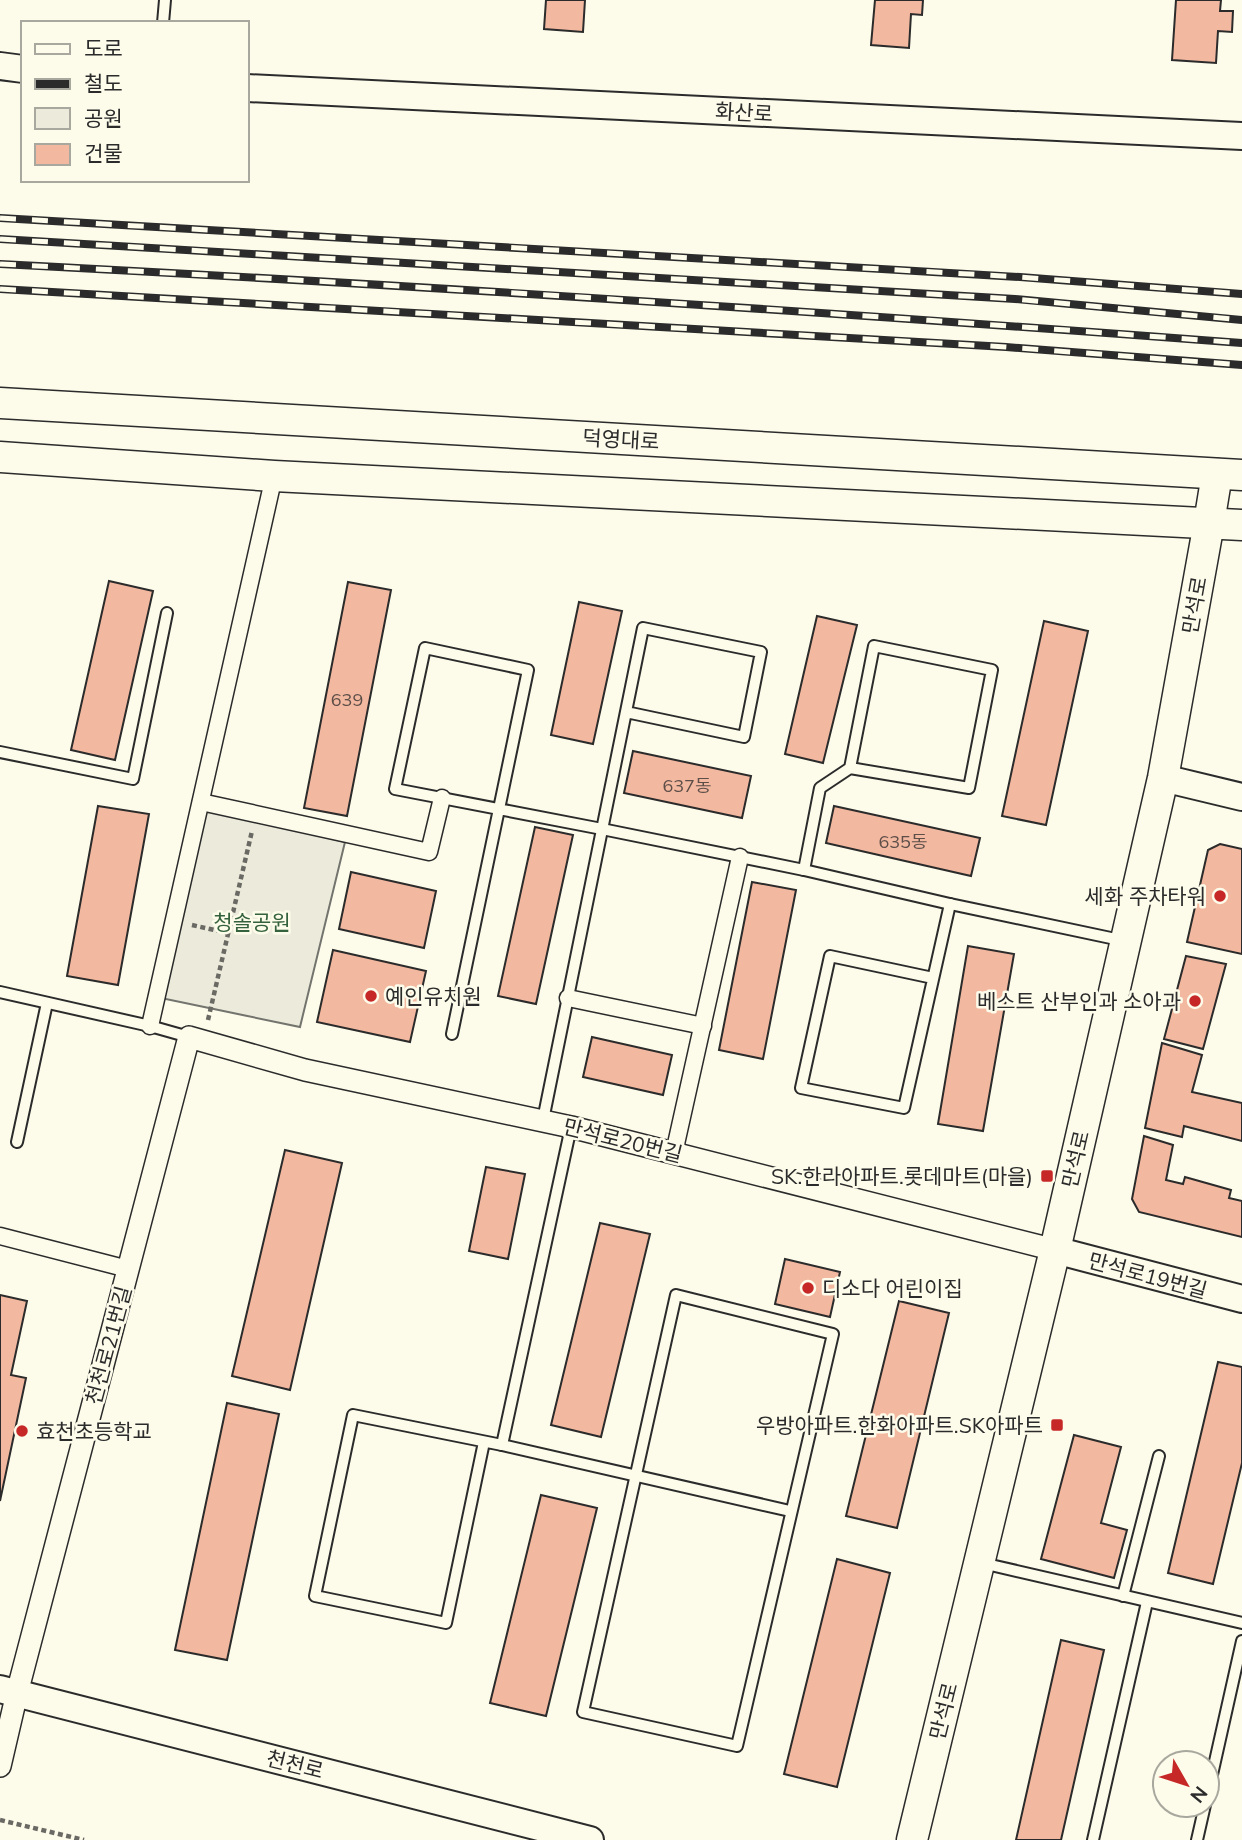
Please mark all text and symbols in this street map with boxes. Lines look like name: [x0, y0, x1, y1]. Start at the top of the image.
legend: [21, 21, 248, 182]
text: 도로: [84, 35, 123, 61]
text: 철도: [84, 70, 123, 96]
street label: 화산로: [714, 98, 774, 126]
text: 공원: [84, 105, 123, 131]
text: 건물: [84, 140, 123, 166]
street label: 덕영대로: [582, 424, 660, 454]
street label: 만석로: [1176, 574, 1212, 636]
house number: 639: [331, 688, 363, 711]
house number: 637동: [663, 774, 711, 797]
house number: 635동: [879, 830, 927, 853]
place label: 세화 주차타워: [1085, 883, 1206, 909]
marker: 세화 주차타워: [1212, 888, 1228, 904]
park label: 청솔공원: [213, 909, 291, 935]
place label: 예인유치원: [385, 983, 482, 1009]
marker: 예인유치원: [363, 988, 379, 1004]
place label: 베스트 산부인과 소아과: [977, 988, 1181, 1014]
marker: 베스트 산부인과 소아과: [1187, 993, 1203, 1009]
street label: 만석로20번길: [561, 1113, 685, 1167]
street label: 만석로: [1056, 1128, 1094, 1190]
place label: SK.한라아파트.롯데마트(마을): [771, 1163, 1033, 1189]
marker: SK.한라아파트.롯데마트(마을): [1039, 1168, 1055, 1184]
street label: 만석로19번길: [1086, 1247, 1210, 1303]
place label: 디소다 어린이집: [822, 1275, 963, 1301]
marker: 디소다 어린이집: [800, 1280, 816, 1296]
street label: 천천로21번길: [80, 1283, 136, 1407]
place label: 우방아파트.한화아파트.SK아파트: [756, 1412, 1043, 1438]
marker: 우방아파트.한화아파트.SK아파트: [1049, 1417, 1065, 1433]
place label: 효천초등학교: [36, 1418, 152, 1444]
marker: 효천초등학교: [14, 1423, 30, 1439]
street label: 만석로: [923, 1680, 963, 1742]
street label: 천천로: [264, 1744, 326, 1784]
north arrow: [1151, 1749, 1221, 1819]
text: N: [1185, 1782, 1213, 1808]

